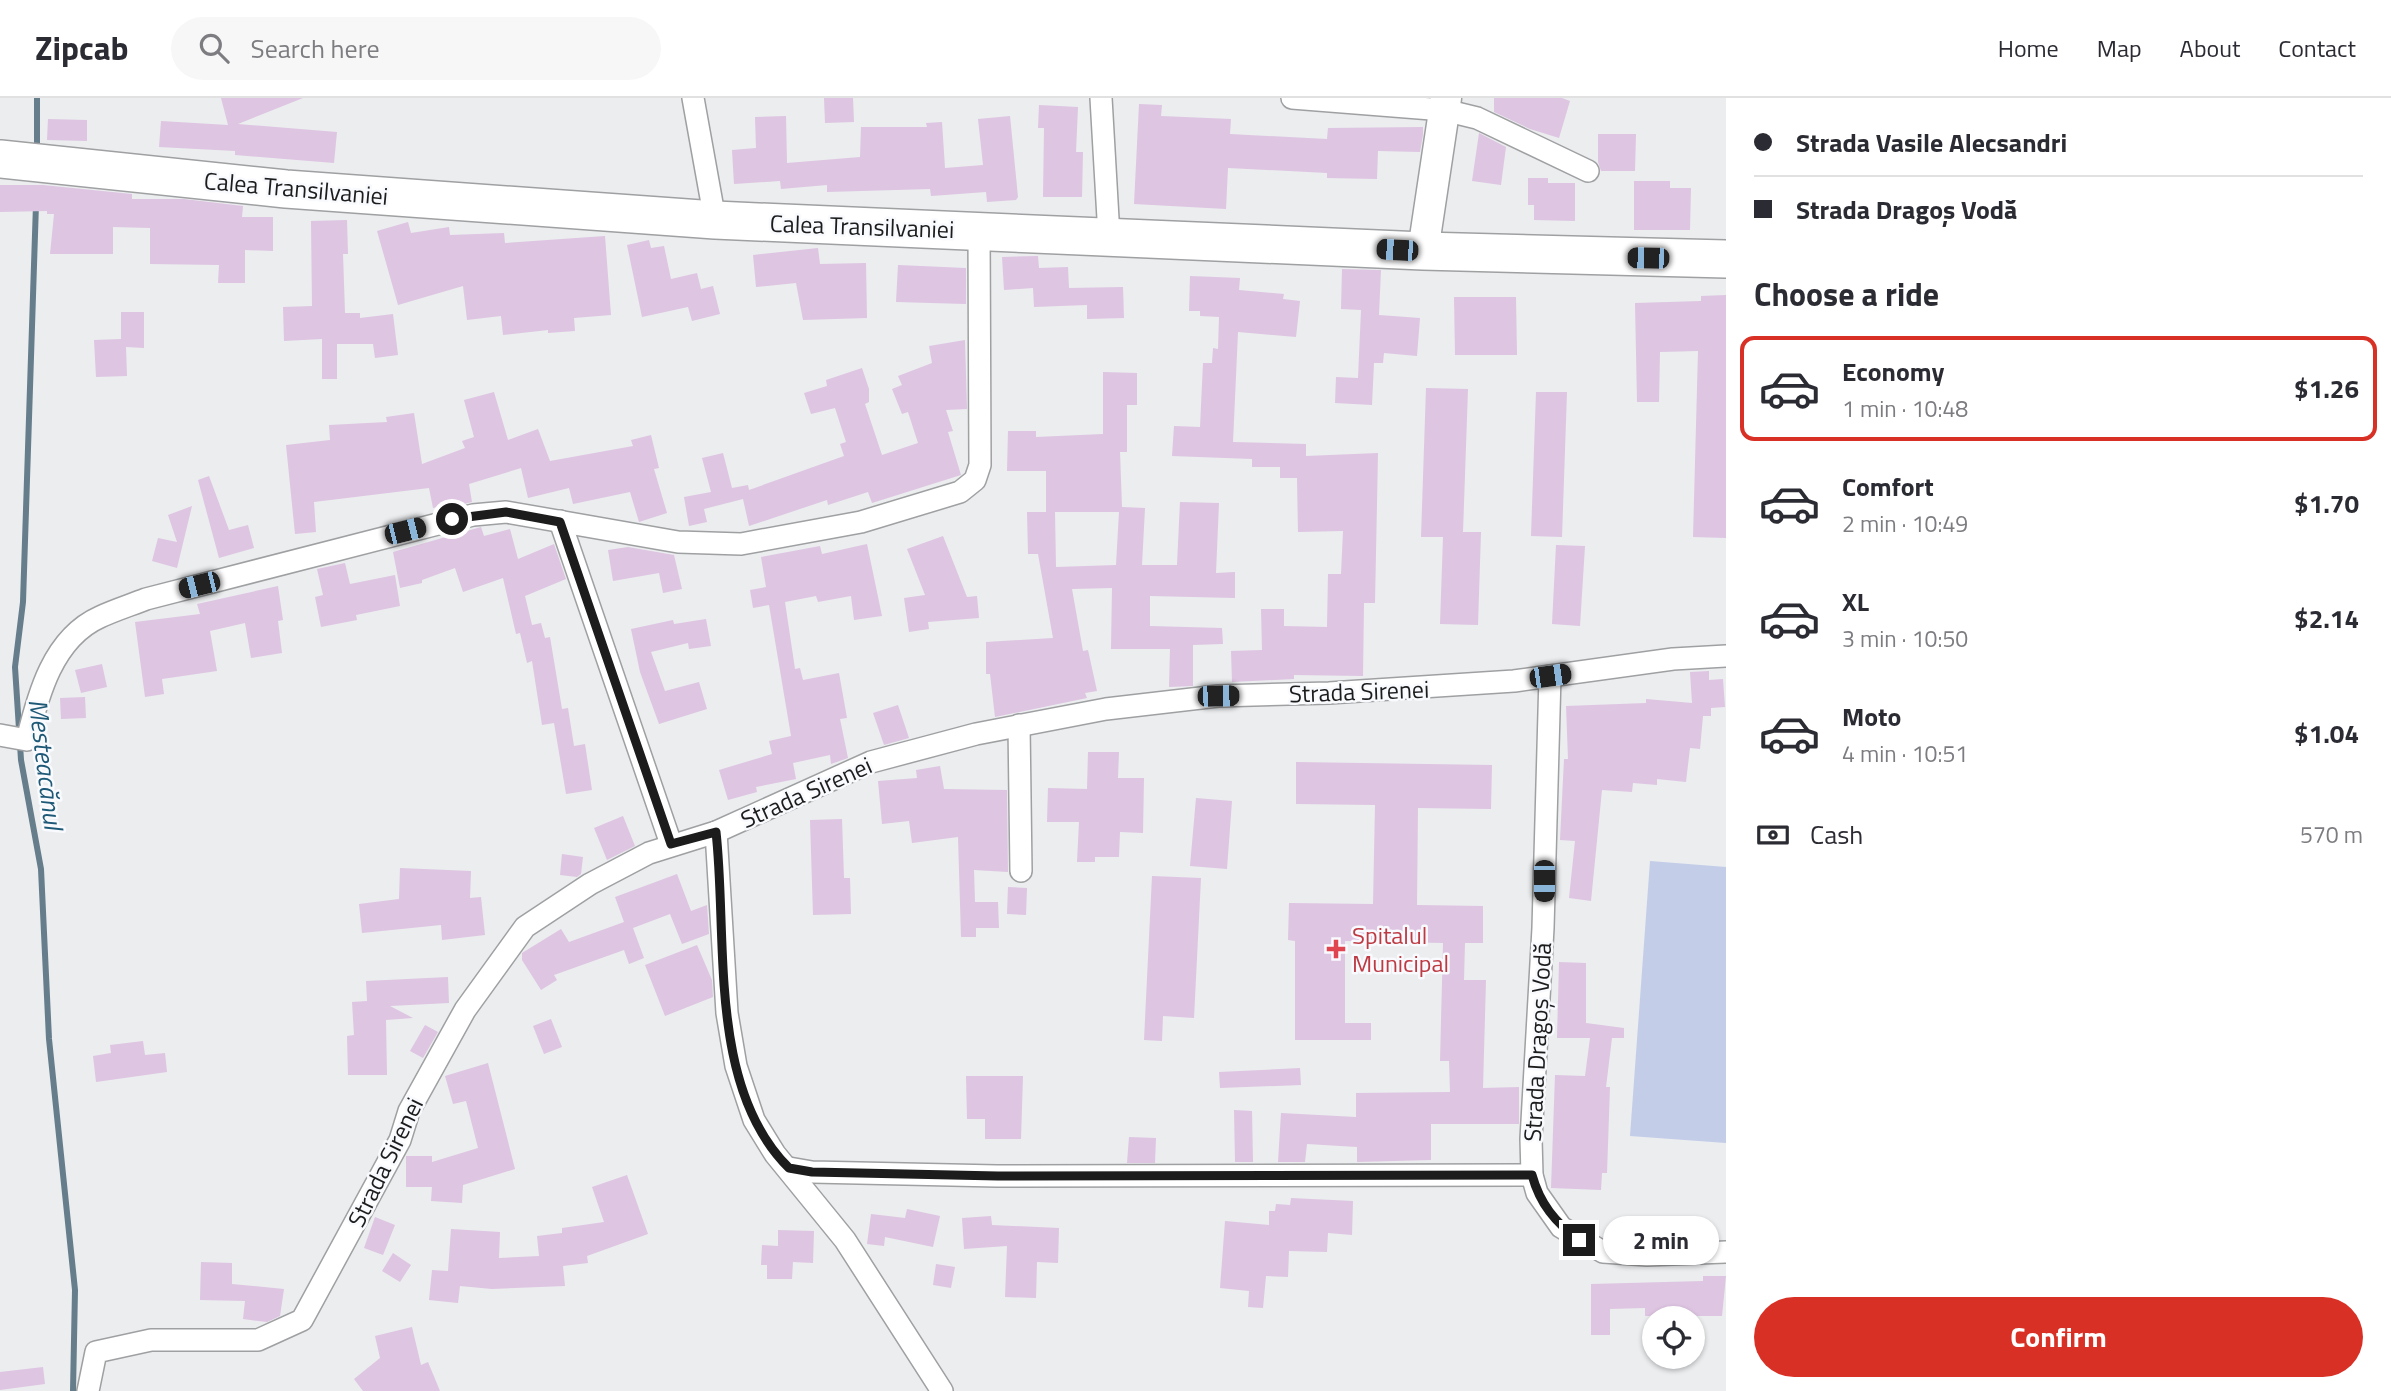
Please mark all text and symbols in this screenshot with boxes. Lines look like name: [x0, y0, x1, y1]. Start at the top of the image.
search box: [171, 17, 661, 80]
text: Zipcab: [35, 23, 129, 73]
icon: search: [195, 29, 233, 67]
text: Search here: [251, 29, 380, 68]
text: Home: [1998, 30, 2059, 66]
text: Map: [2097, 30, 2142, 66]
text: About: [2180, 30, 2240, 66]
text: Contact: [2278, 30, 2356, 66]
text: Strada Vasile Alecsandri: [1796, 123, 2067, 162]
street label: Calea Transilvaniei: [202, 162, 390, 214]
text: Strada Dragoș Vodă: [1796, 190, 2017, 229]
street label: Calea Transilvaniei: [769, 205, 955, 247]
car: [1376, 238, 1419, 262]
car: [1627, 247, 1670, 269]
text: Choose a ride: [1754, 270, 1939, 318]
text: Economy: [1842, 352, 1944, 391]
icon: car: [1758, 357, 1821, 420]
text: $1.26: [2294, 369, 2359, 408]
text: 1 min · 10:48: [1842, 391, 1968, 426]
text: Comfort: [1842, 467, 1934, 506]
icon: car: [1758, 472, 1821, 535]
text: $1.70: [2294, 484, 2359, 523]
route start: [436, 503, 468, 535]
text: 2 min · 10:49: [1842, 506, 1968, 541]
car: [383, 516, 428, 546]
car: [177, 570, 222, 600]
text: XL: [1842, 582, 1869, 621]
icon: car: [1758, 587, 1821, 650]
text: $2.14: [2294, 599, 2359, 638]
text: 3 min · 10:50: [1842, 621, 1968, 656]
car: [1528, 663, 1573, 689]
street label: Strada Sirenei: [1288, 671, 1430, 711]
car: [1197, 685, 1240, 707]
water label: Mesteacănul: [19, 696, 74, 835]
text: Moto: [1842, 697, 1901, 736]
icon: car: [1758, 702, 1821, 765]
text: $1.04: [2294, 714, 2359, 753]
text: 4 min · 10:51: [1842, 736, 1968, 771]
street label: Strada Sirenei: [735, 747, 877, 837]
text: Cash: [1810, 815, 1863, 854]
icon: cash: [1754, 816, 1792, 854]
text: 570 m: [2300, 817, 2363, 852]
car: [1534, 860, 1555, 902]
place label: Spitalul Municipal: [1352, 917, 1449, 981]
marker: Spitalul Municipal: [1326, 939, 1346, 959]
street label: Strada Dragoș Vodă: [1514, 941, 1560, 1143]
street label: Strada Sirenei: [338, 1091, 432, 1233]
callout: 2 min: [1604, 1216, 1719, 1264]
text: 2 min: [1633, 1223, 1689, 1258]
route end: [1563, 1224, 1595, 1256]
button: Confirm: [1754, 1297, 2363, 1377]
map controls: [1642, 1306, 1705, 1369]
button: locate: [1642, 1306, 1705, 1369]

